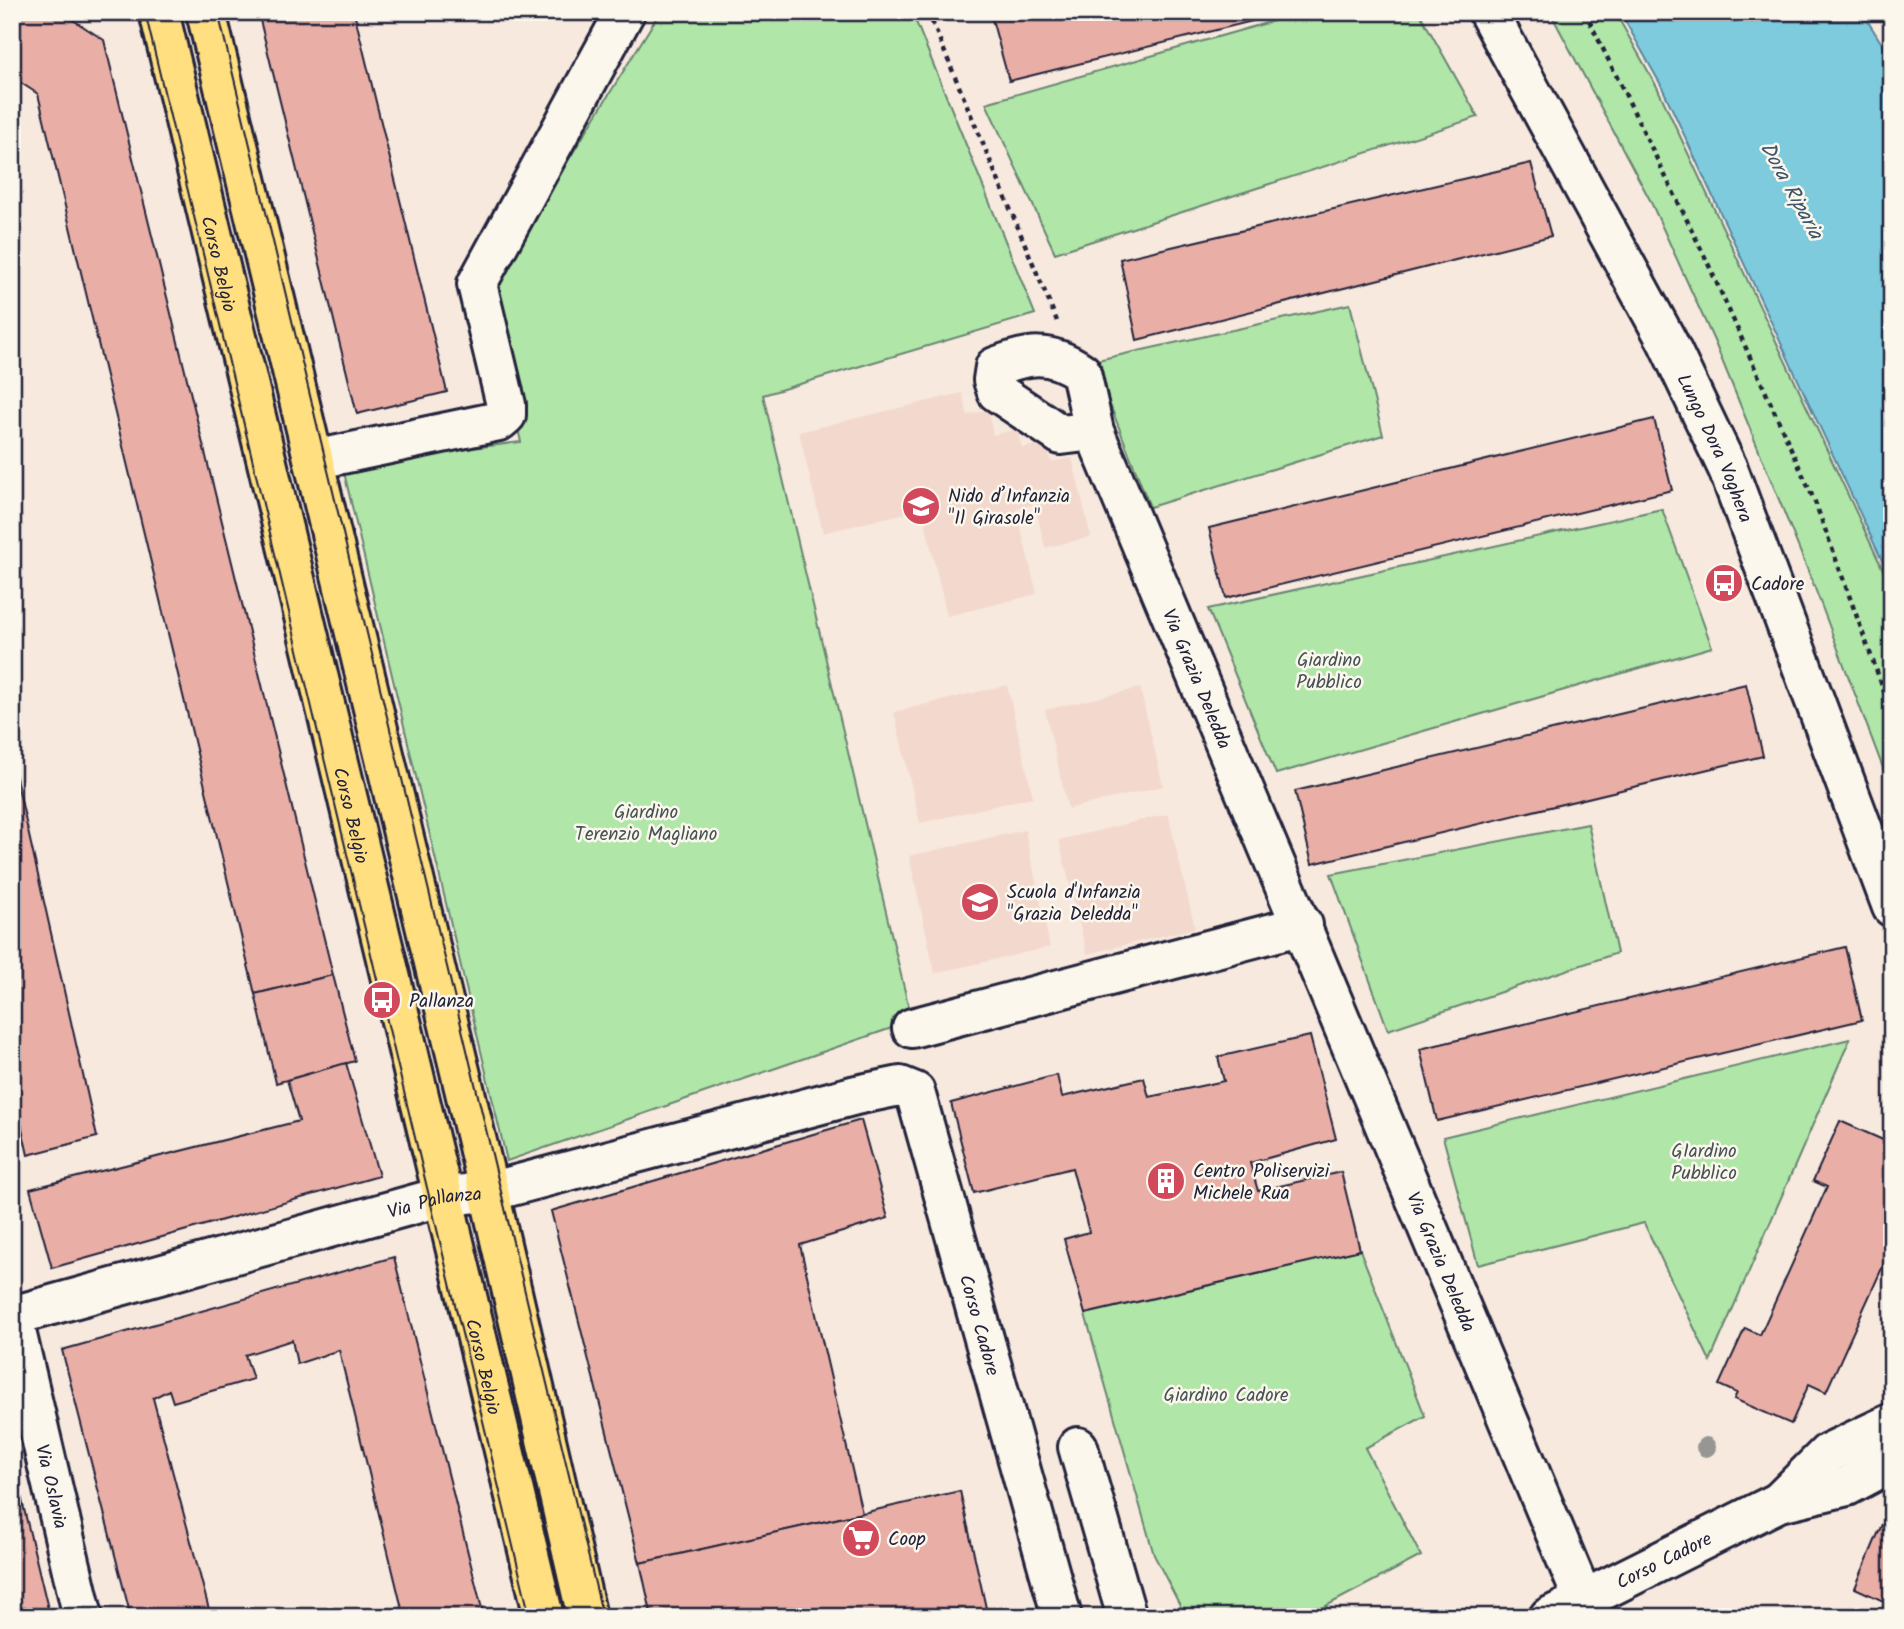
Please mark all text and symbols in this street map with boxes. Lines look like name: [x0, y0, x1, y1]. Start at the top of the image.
water label: Dora Riparia: [1750, 136, 1832, 247]
street label: Corso Belgio: [191, 213, 244, 316]
street label: Lungo Dora Voghera: [1668, 369, 1760, 527]
place label: Nido d’Infanzia "Il Girasole": [948, 482, 1070, 534]
school or university icon: Nido d’Infanzia "Il Girasole": [900, 485, 942, 527]
bus stop icon: Cadore: [1703, 562, 1745, 604]
place label: Cadore: [1751, 570, 1805, 600]
street label: Via Grazia Deledda: [1153, 605, 1238, 754]
park label: Giardino Pubblico: [1296, 646, 1362, 698]
street label: Corso Belgio: [324, 764, 376, 867]
park label: Giardino Terenzio Magliano: [575, 798, 717, 850]
place label: Scuola d'Infanzia "Grazia Deledda": [1007, 878, 1141, 930]
school or university icon: Scuola d'Infanzia "Grazia Deledda": [959, 881, 1001, 923]
bus stop icon: Pallanza: [361, 979, 403, 1021]
place label: Pallanza: [409, 987, 474, 1017]
park label: GIardino Pubblico: [1671, 1137, 1737, 1189]
place label: Centro Poliservizi Michele Rua: [1193, 1157, 1331, 1209]
building icon: Centro Poliservizi Michele Rua: [1145, 1160, 1187, 1202]
street label: Via Pallanza: [384, 1180, 483, 1228]
street label: Via Grazia Deledda: [1397, 1188, 1483, 1337]
street label: Corso Cadore: [950, 1271, 1007, 1380]
street label: Corso Belgio: [456, 1316, 508, 1418]
park label: Giardino Cadore: [1164, 1381, 1289, 1411]
street label: Via Oslavia: [26, 1441, 75, 1532]
supermarket icon: Coop: [840, 1517, 882, 1559]
place label: Coop: [888, 1525, 926, 1555]
street label: Corso Cadore: [1611, 1525, 1718, 1598]

